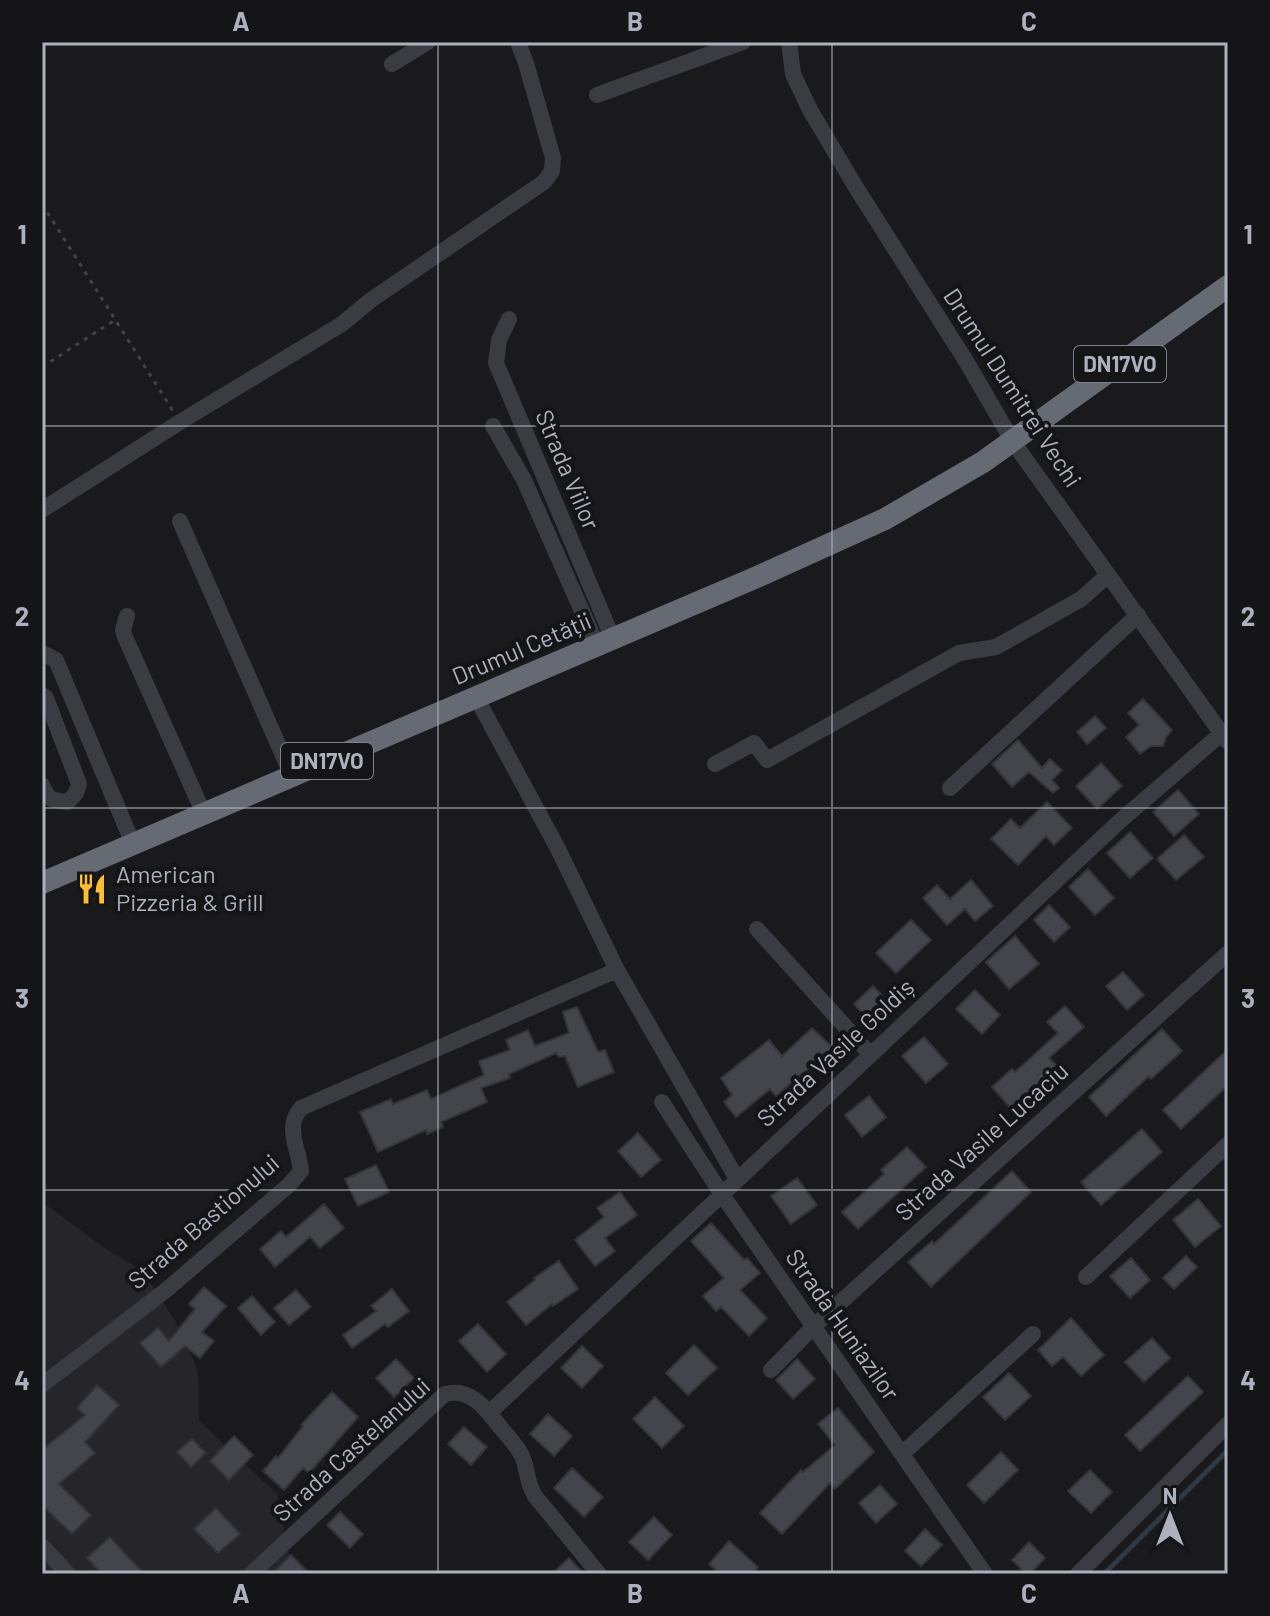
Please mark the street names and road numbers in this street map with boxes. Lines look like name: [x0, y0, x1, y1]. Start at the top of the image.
street label: Drumul Dumitrei Vechi: [938, 282, 1088, 492]
road number: DN17VO: [1074, 346, 1166, 382]
street label: Strada Viilor: [530, 405, 607, 534]
street label: Drumul Cetății: [447, 605, 595, 690]
road number: DN17VO: [281, 743, 373, 779]
street label: Strada Vasile Goldiș: [750, 972, 919, 1132]
street label: Strada Vasile Lucaciu: [889, 1056, 1073, 1226]
street label: Strada Bastionului: [121, 1147, 285, 1294]
street label: Strada Huniazilor: [780, 1243, 906, 1406]
street label: Strada Castelanului: [266, 1371, 436, 1527]

